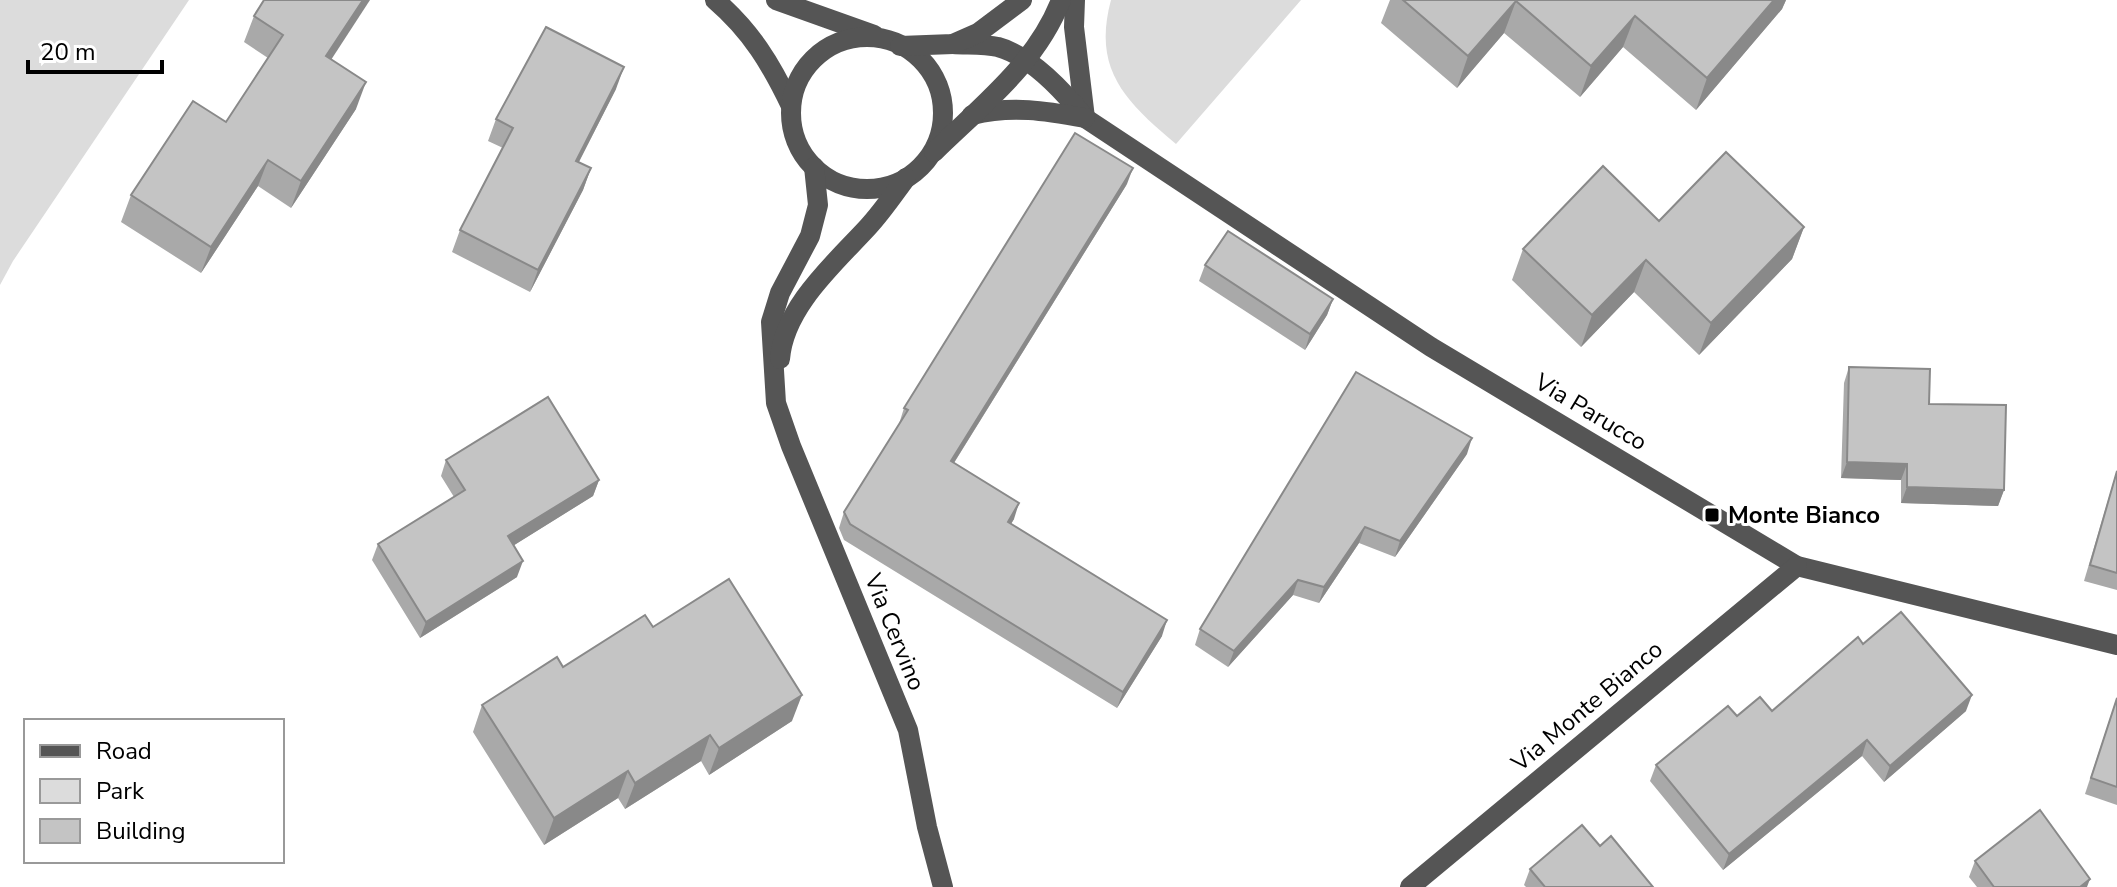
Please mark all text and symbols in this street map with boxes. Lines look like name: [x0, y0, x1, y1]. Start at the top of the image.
scale bar: [28, 24, 162, 74]
text: 20 m: [40, 36, 96, 68]
street label: Via Parucco: [1528, 365, 1653, 458]
place label: Monte Bianco: [1728, 499, 1880, 531]
marker: Monte Bianco: [1703, 506, 1721, 524]
street label: Via Cervino: [857, 568, 933, 695]
street label: Via Monte Bianco: [1504, 633, 1669, 779]
legend: [24, 719, 284, 863]
text: Road: [96, 735, 152, 767]
text: Park: [96, 775, 145, 807]
text: Building: [96, 815, 186, 847]

